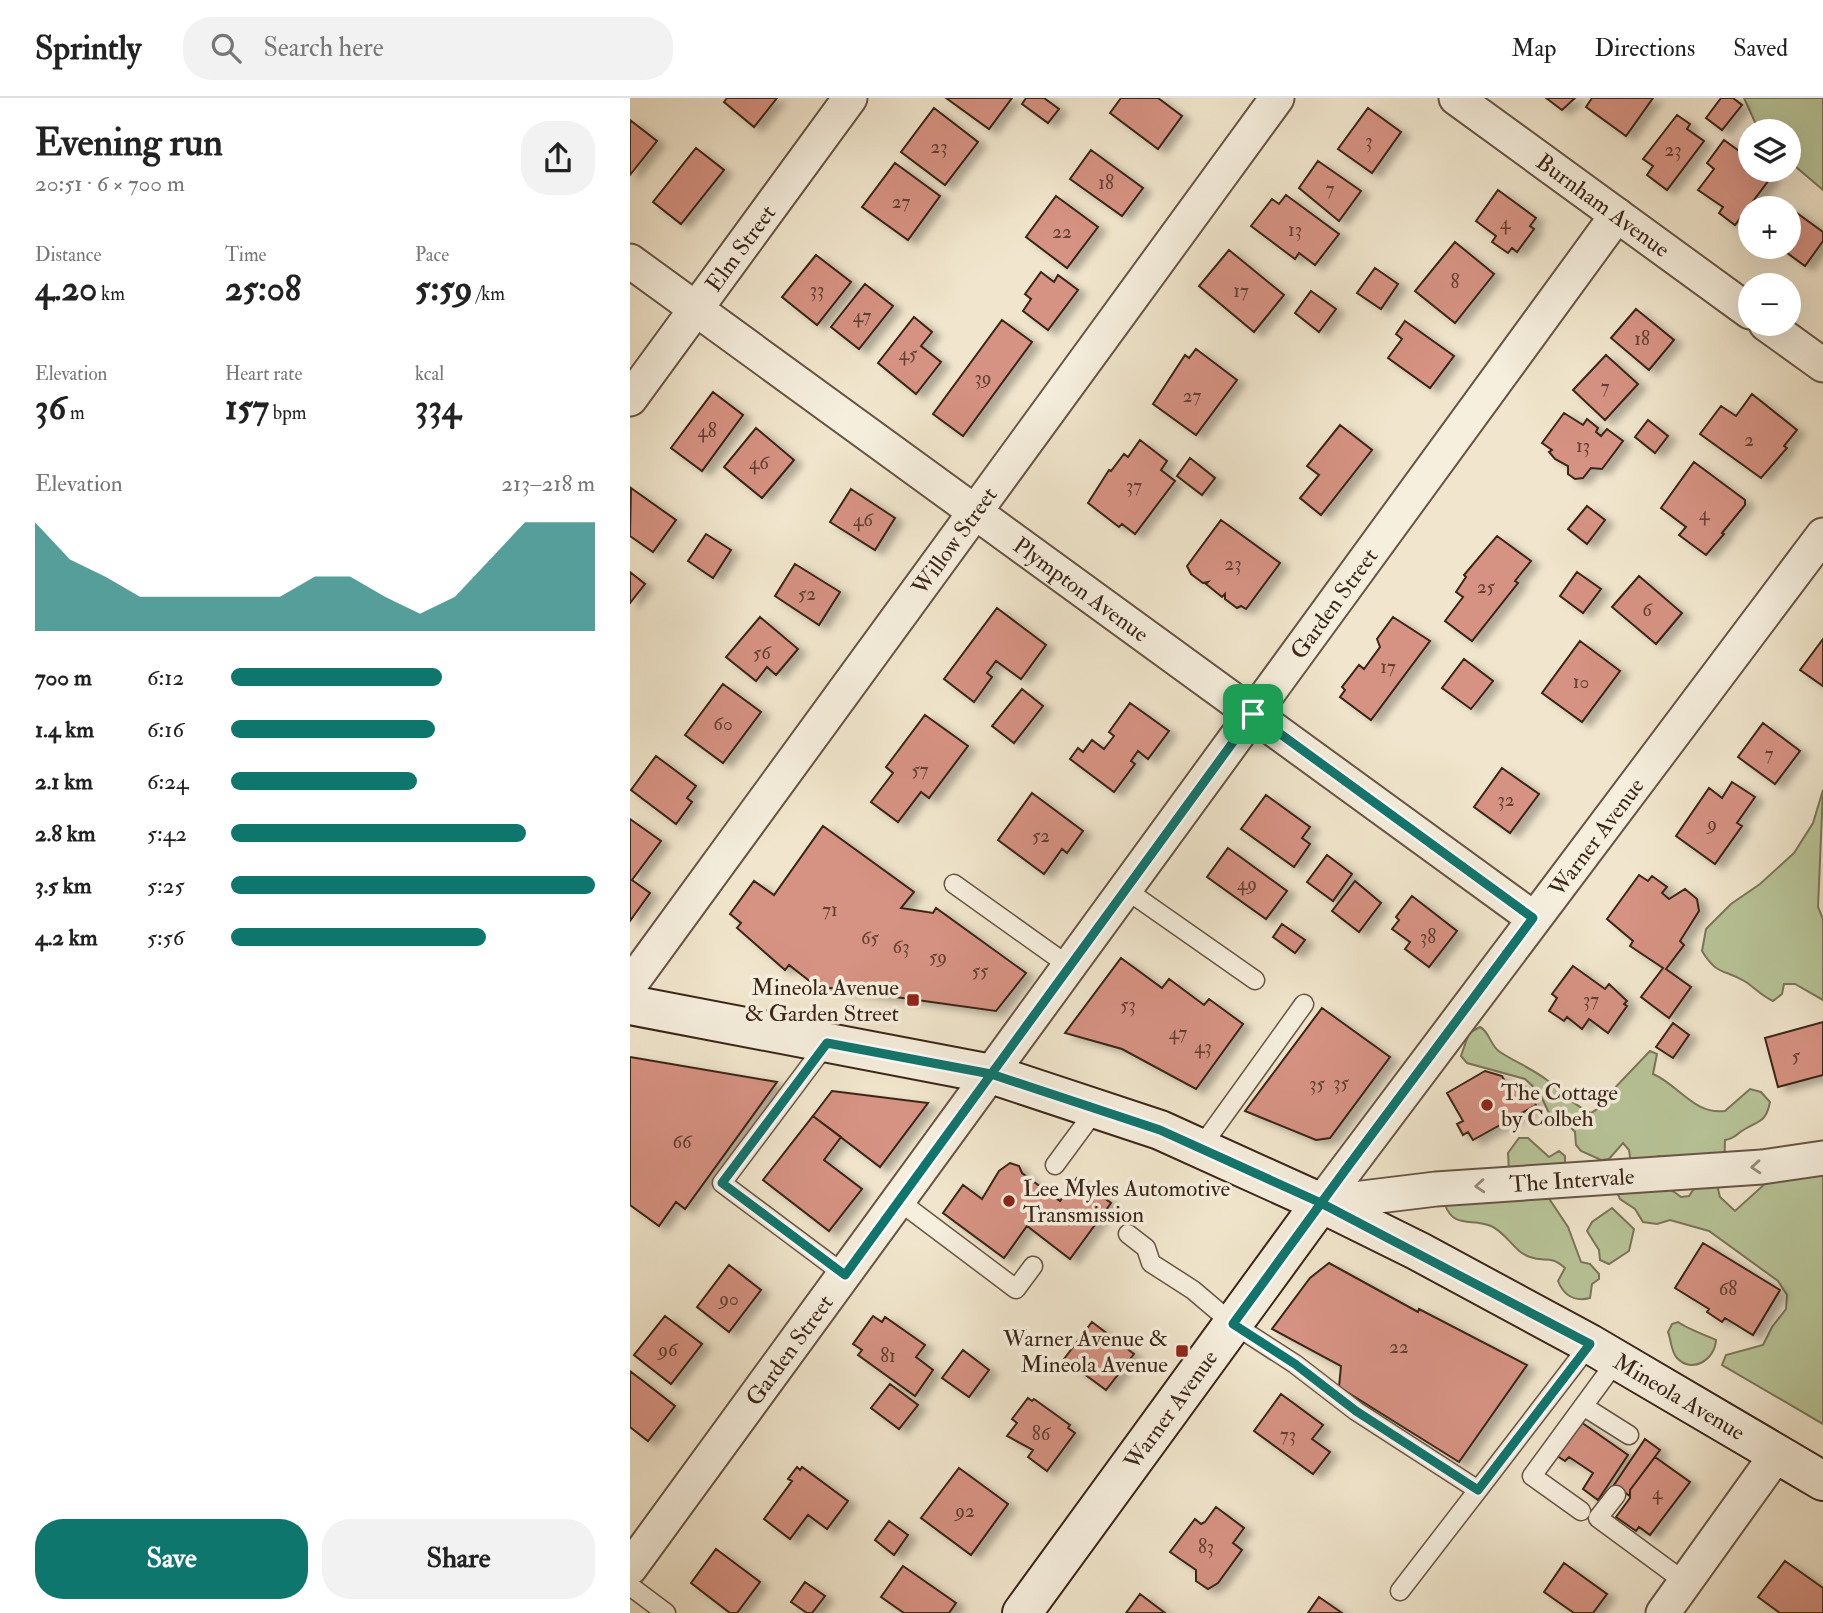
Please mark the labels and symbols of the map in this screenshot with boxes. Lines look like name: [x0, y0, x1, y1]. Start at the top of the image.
house number: 3: [1365, 129, 1373, 153]
house number: 23: [931, 135, 947, 159]
house number: 23: [1665, 138, 1681, 162]
street label: Burnham Avenue: [1531, 147, 1676, 264]
house number: 18: [1098, 171, 1114, 195]
house number: 7: [1326, 177, 1335, 201]
house number: 27: [892, 190, 910, 214]
street label: Elm Street: [699, 199, 782, 297]
house number: 4: [1500, 211, 1511, 235]
house number: 13: [1288, 218, 1302, 242]
house number: 22: [1052, 220, 1072, 244]
house number: 8: [1451, 270, 1460, 294]
house number: 33: [810, 278, 824, 302]
house number: 17: [1233, 279, 1249, 303]
house number: 47: [853, 304, 872, 328]
house number: 18: [1634, 327, 1650, 351]
house number: 45: [899, 342, 918, 366]
house number: 39: [974, 366, 992, 390]
house number: 7: [1601, 375, 1610, 399]
house number: 27: [1183, 384, 1201, 408]
house number: 48: [697, 419, 717, 443]
house number: 2: [1744, 428, 1754, 452]
house number: 13: [1576, 434, 1590, 458]
house number: 46: [749, 451, 770, 475]
house number: 37: [1126, 474, 1142, 498]
street label: Willow Street: [904, 481, 1003, 601]
house number: 4: [1699, 502, 1710, 526]
house number: 46: [853, 508, 874, 532]
street label: Plympton Avenue: [1008, 530, 1155, 648]
street label: Garden Street: [1284, 542, 1384, 665]
house number: 23: [1225, 552, 1241, 576]
house number: 25: [1477, 575, 1496, 599]
house number: 52: [798, 582, 816, 606]
house number: 6: [1642, 598, 1653, 622]
house number: 56: [753, 641, 772, 665]
house number: 17: [1380, 655, 1396, 679]
house number: 10: [1573, 670, 1589, 694]
pin: [1223, 684, 1283, 744]
house number: 60: [713, 712, 733, 736]
house number: 7: [1765, 742, 1774, 766]
house number: 57: [911, 758, 929, 782]
street label: Warner Avenue: [1542, 772, 1650, 903]
house number: 32: [1498, 788, 1514, 812]
house number: 9: [1705, 812, 1717, 836]
house number: 52: [1032, 824, 1050, 848]
house number: 49: [1237, 872, 1257, 896]
house number: 71: [822, 898, 838, 922]
house number: 38: [1420, 925, 1436, 949]
house number: 65: [861, 926, 880, 950]
house number: 63: [893, 935, 909, 959]
house number: 59: [929, 945, 947, 969]
house number: 55: [972, 959, 989, 983]
place label: Mineola Avenue & Garden Street: [745, 973, 899, 1028]
house number: 37: [1583, 988, 1599, 1012]
marker: Mineola Avenue & Garden Street: [905, 992, 921, 1008]
house number: 53: [1120, 993, 1136, 1017]
house number: 47: [1169, 1021, 1188, 1045]
house number: 43: [1194, 1035, 1212, 1059]
house number: 5: [1792, 1044, 1801, 1068]
house number: 35: [1333, 1071, 1349, 1095]
house number: 35: [1309, 1072, 1325, 1096]
place label: The Cottage by Colbeh: [1501, 1078, 1618, 1133]
marker: The Cottage by Colbeh: [1479, 1097, 1495, 1113]
house number: 66: [672, 1130, 693, 1154]
one-way arrow: [1750, 1159, 1761, 1174]
street label: The Intervale: [1508, 1161, 1636, 1199]
place label: Lee Myles Automotive Transmission: [1023, 1174, 1230, 1229]
one-way arrow: [1474, 1178, 1485, 1193]
marker: Lee Myles Automotive Transmission: [1001, 1193, 1017, 1209]
house number: 68: [1719, 1277, 1737, 1301]
house number: 90: [717, 1287, 739, 1311]
street label: Garden Street: [739, 1289, 839, 1411]
place label: Warner Avenue & Mineola Avenue: [1002, 1324, 1168, 1379]
house number: 22: [1389, 1335, 1409, 1359]
house number: 96: [656, 1338, 679, 1362]
marker: Warner Avenue & Mineola Avenue: [1174, 1343, 1190, 1359]
house number: 81: [880, 1344, 896, 1368]
street label: Warner Avenue: [1117, 1344, 1224, 1476]
street label: Mineola Avenue: [1609, 1347, 1751, 1447]
house number: 86: [1032, 1422, 1052, 1446]
house number: 73: [1280, 1423, 1296, 1447]
house number: 4: [1652, 1481, 1663, 1505]
house number: 92: [953, 1499, 975, 1523]
house number: 83: [1198, 1535, 1214, 1559]

